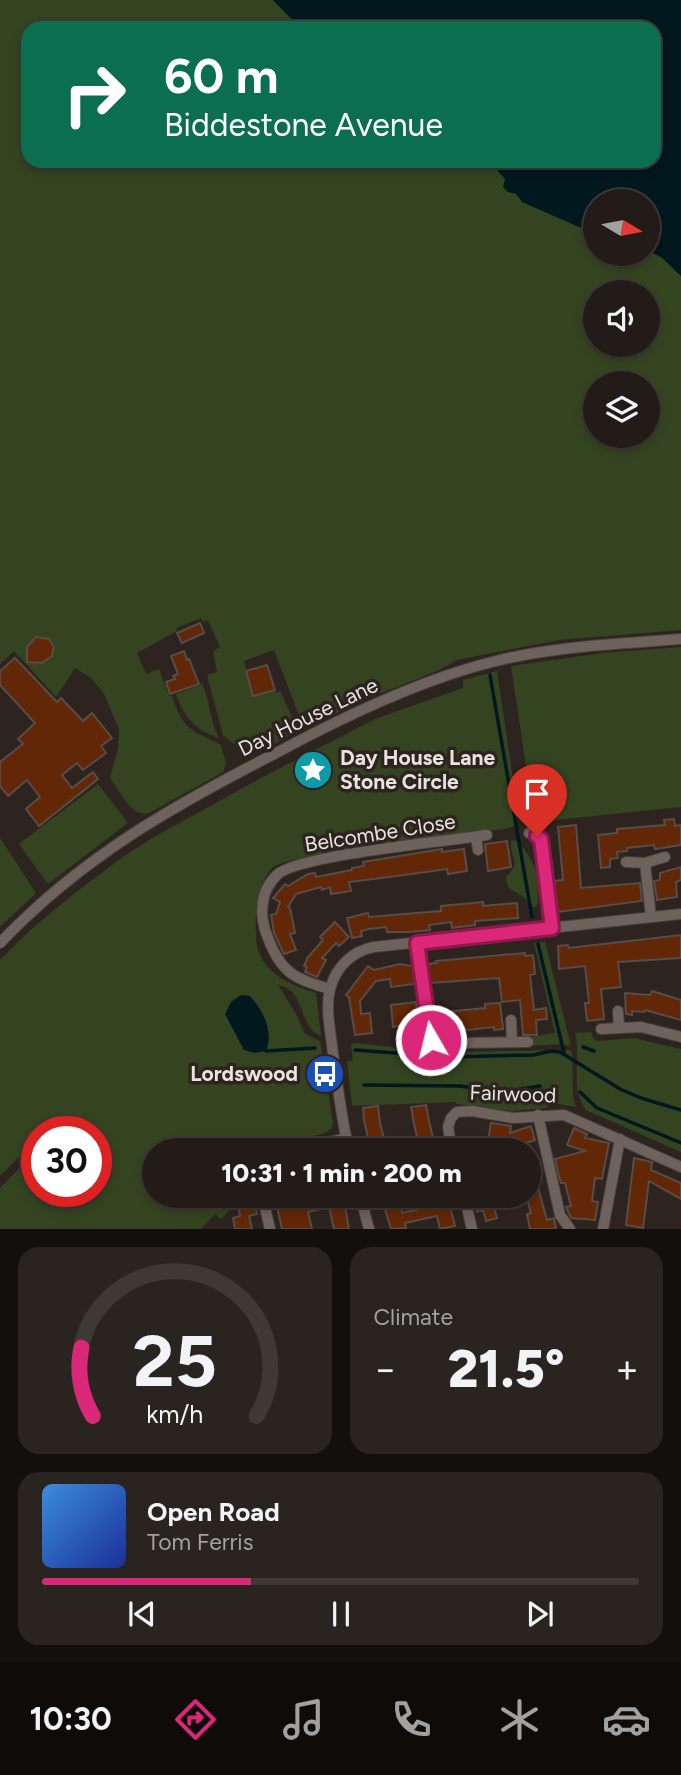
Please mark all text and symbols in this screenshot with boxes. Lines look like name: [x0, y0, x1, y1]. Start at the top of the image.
text: 60 m: [164, 46, 279, 105]
icon: right: [49, 49, 140, 140]
text: Biddestone Avenue: [164, 106, 443, 144]
north arrow: [583, 189, 660, 266]
map controls: [583, 189, 660, 448]
button: sound: [583, 280, 660, 357]
button: layers: [583, 371, 660, 448]
street label: Day House Lane: [234, 672, 382, 761]
place label: Day House Lane Stone Circle: [340, 745, 495, 794]
place icon: Day House Lane Stone Circle: [292, 749, 334, 791]
pin: [507, 764, 567, 836]
icon: arrive: [518, 775, 556, 813]
street label: Belcombe Close: [303, 808, 457, 857]
position arrow: [394, 1003, 468, 1077]
bus stop icon: Lordswood: [304, 1053, 346, 1095]
place label: Lordswood: [190, 1061, 298, 1086]
street label: Fairwood: [469, 1079, 557, 1108]
speed limit sign: 30: [21, 1116, 112, 1207]
text: 10:31 · 1 min · 200 m: [221, 1157, 462, 1189]
text: Climate: [374, 1303, 453, 1331]
text: 25: [133, 1318, 217, 1405]
text: 21.5°: [448, 1338, 565, 1400]
text: −: [374, 1346, 397, 1392]
text: +: [615, 1346, 639, 1392]
text: km/h: [146, 1399, 203, 1429]
text: Open Road: [147, 1496, 280, 1528]
text: Tom Ferris: [147, 1528, 253, 1556]
icon: previous: [123, 1595, 161, 1633]
icon: pause: [322, 1595, 360, 1633]
icon: next: [521, 1595, 559, 1633]
icon: directions: [171, 1695, 220, 1744]
icon: music: [279, 1695, 328, 1744]
icon: phone: [387, 1695, 436, 1744]
icon: climate: [495, 1695, 544, 1744]
icon: car: [602, 1695, 651, 1744]
text: 10:30: [29, 1700, 112, 1738]

